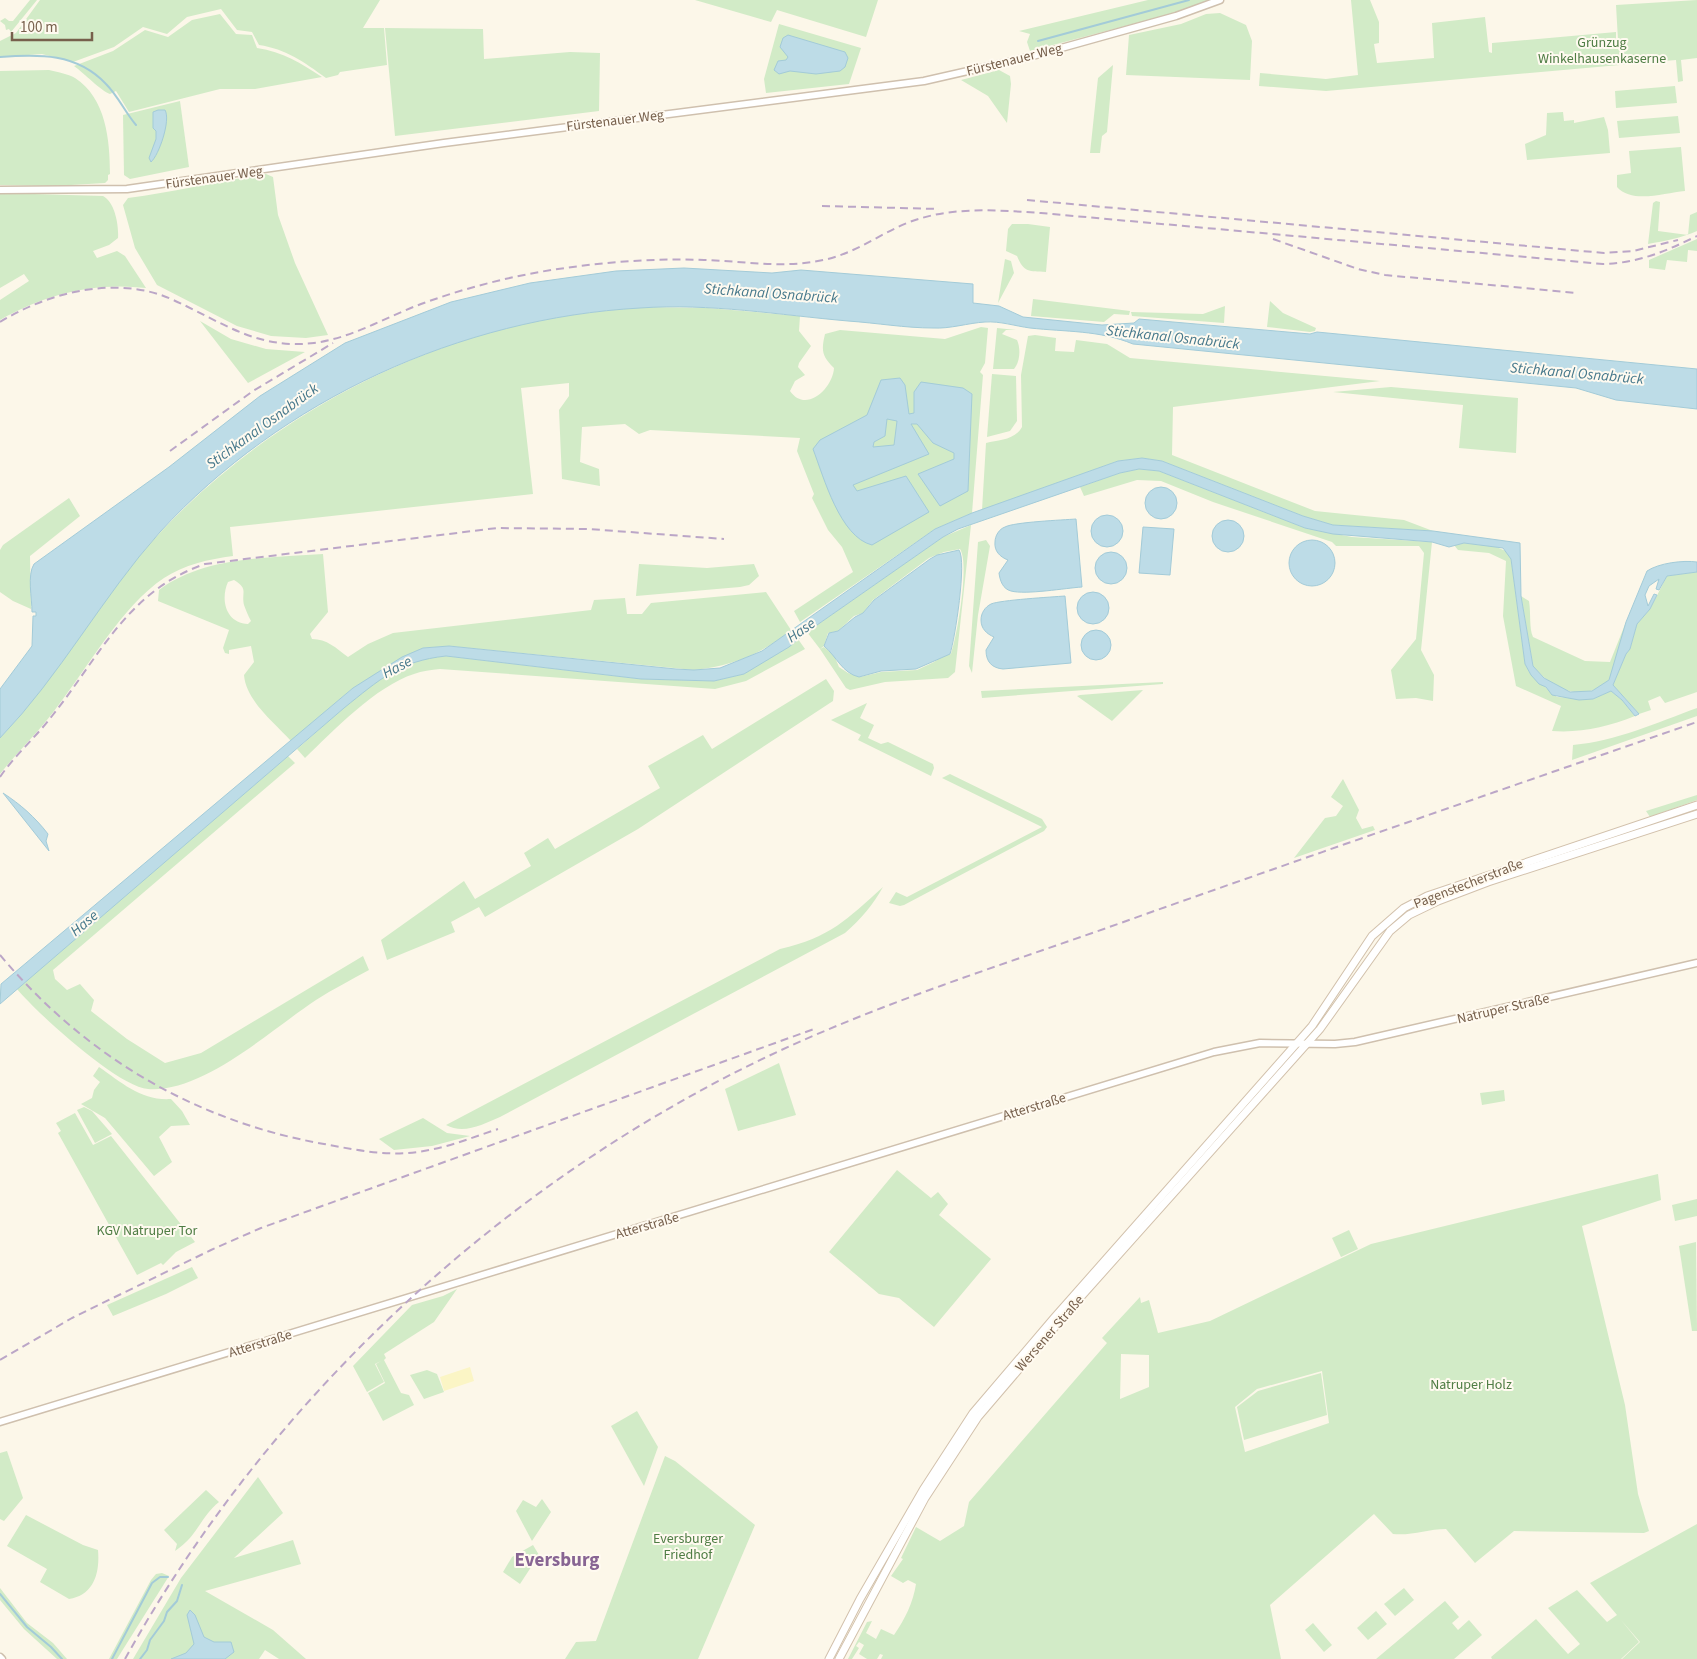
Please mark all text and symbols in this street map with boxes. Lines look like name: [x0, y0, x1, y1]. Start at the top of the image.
scale bar: [12, 10, 92, 42]
text: 100 m: [20, 17, 58, 38]
park label: Grünzug Winkelhausenkaserne: [1538, 33, 1666, 69]
street label: Fürstenauer Weg: [964, 38, 1064, 82]
street label: Fürstenauer Weg: [565, 105, 665, 137]
street label: Fürstenauer Weg: [164, 161, 264, 195]
water label: Stichkanal Osnabrück: [703, 278, 839, 309]
water label: Stichkanal Osnabrück: [1105, 320, 1242, 355]
water label: Stichkanal Osnabrück: [1509, 357, 1645, 390]
water label: Stichkanal Osnabrück: [202, 378, 323, 474]
water label: Hase: [783, 613, 820, 648]
water label: Hase: [379, 651, 416, 684]
street label: Pagenstecherstraße: [1411, 854, 1526, 914]
water label: Hase: [66, 905, 103, 941]
street label: Natruper Straße: [1455, 989, 1551, 1029]
street label: Atterstraße: [1000, 1088, 1068, 1126]
street label: Atterstraße: [613, 1207, 681, 1245]
park label: KGV Natruper Tor: [97, 1221, 198, 1241]
street label: Wersener Straße: [1011, 1291, 1089, 1377]
street label: Atterstraße: [226, 1325, 294, 1363]
park label: Natruper Holz: [1430, 1375, 1512, 1395]
park label: Eversburger Friedhof: [653, 1529, 723, 1565]
district label: Eversburg: [515, 1547, 599, 1574]

